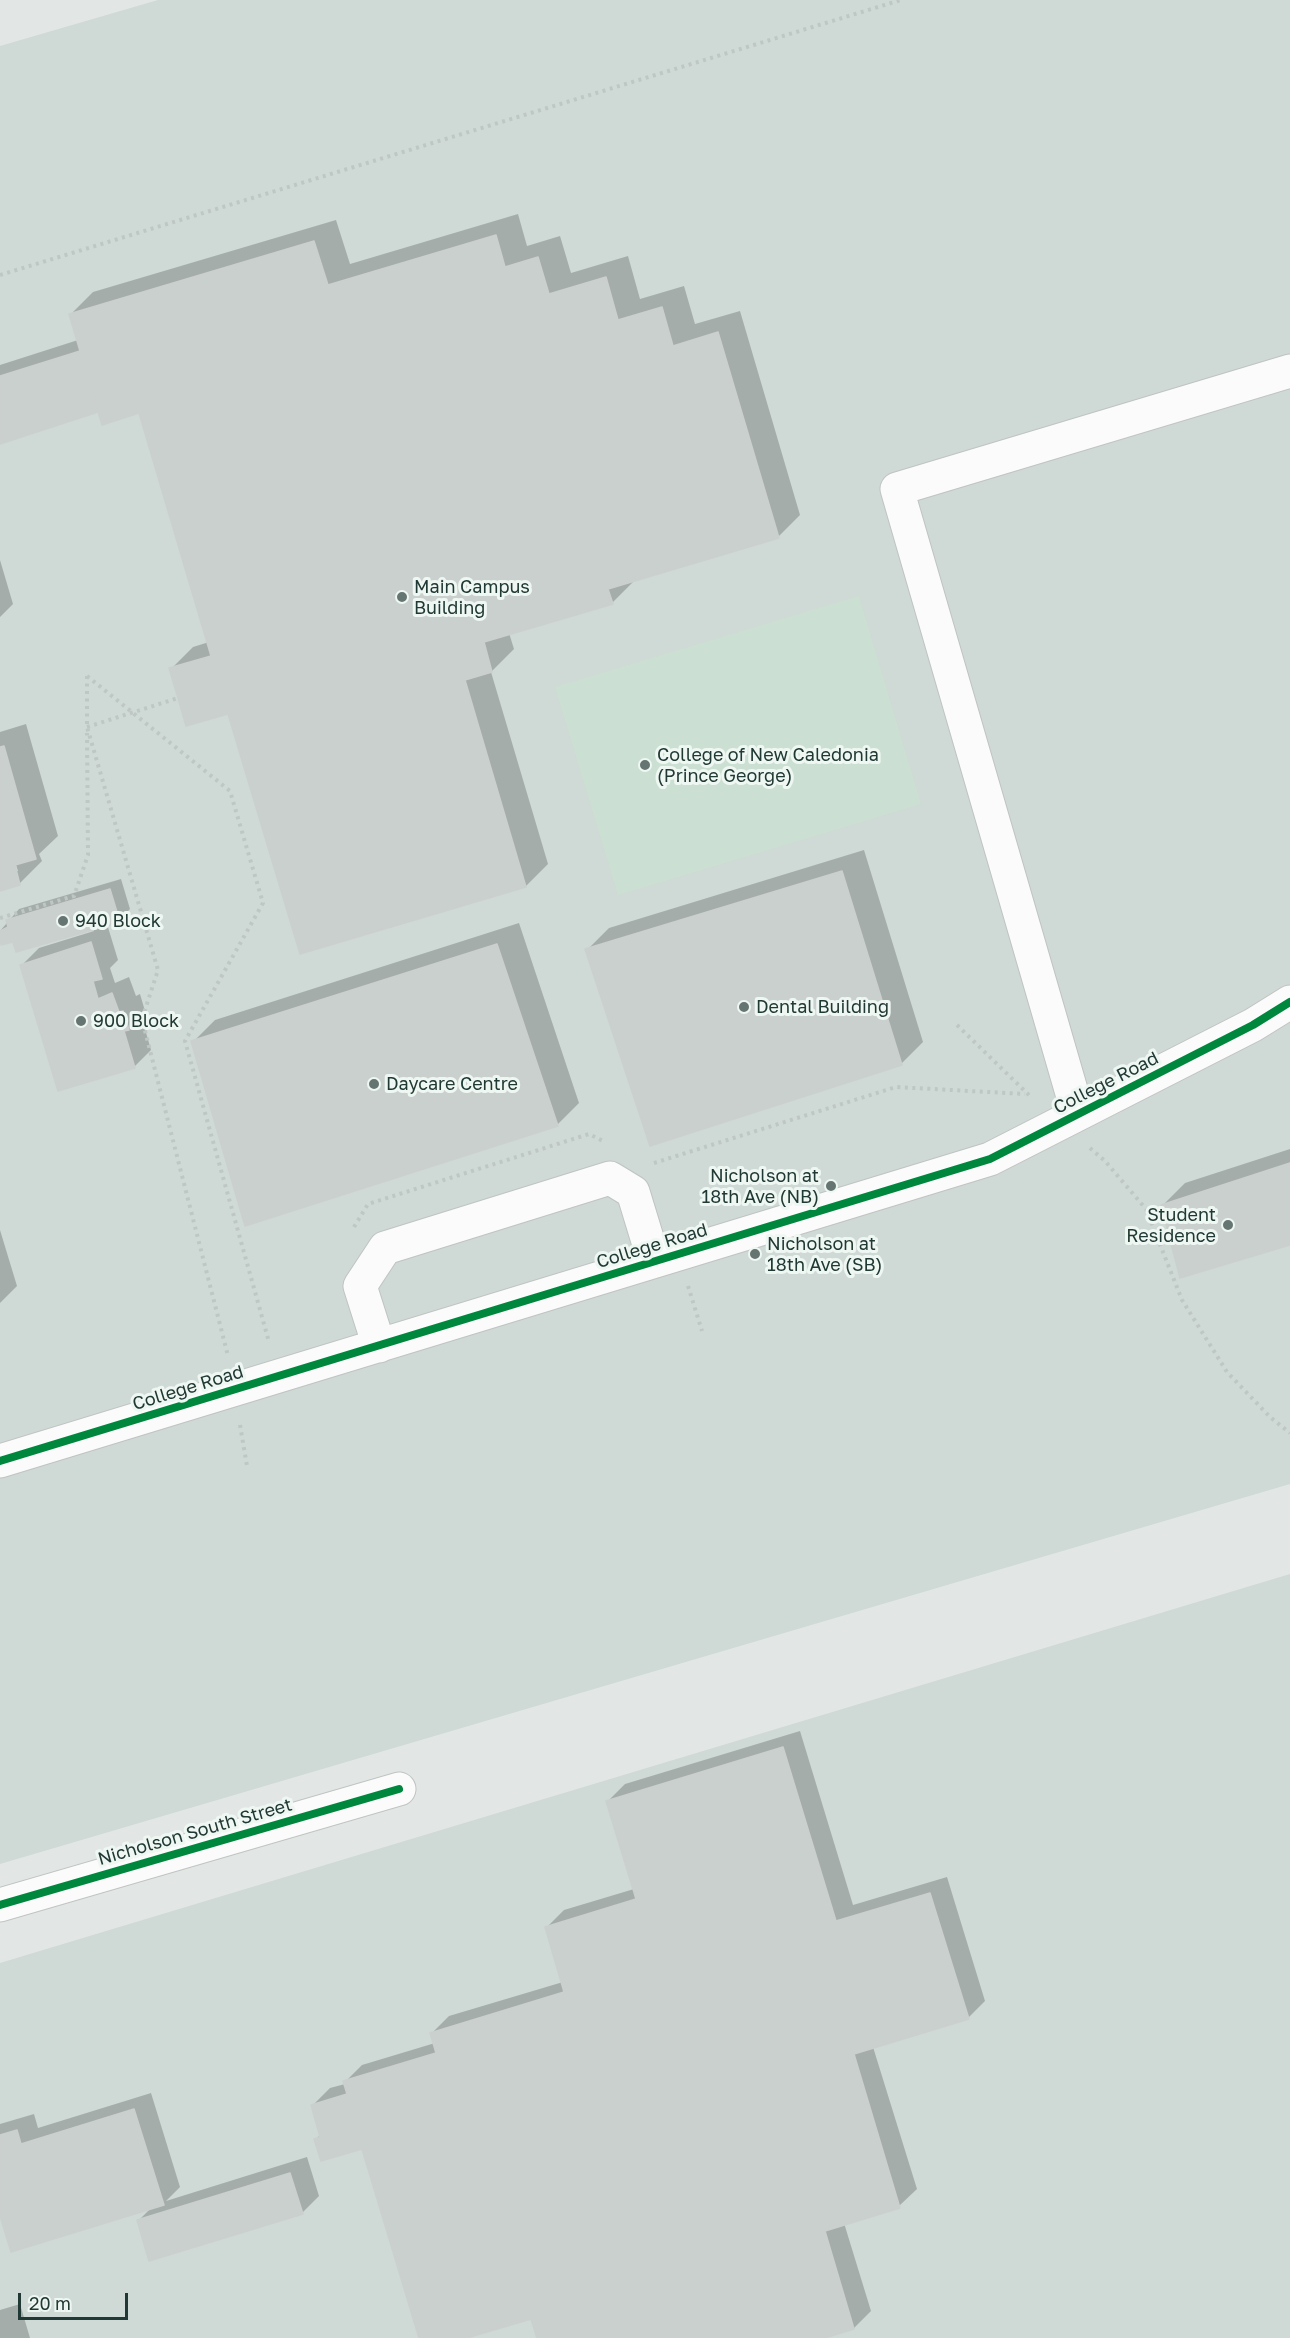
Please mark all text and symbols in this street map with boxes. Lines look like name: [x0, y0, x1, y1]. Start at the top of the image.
place label: Main Campus Building: [414, 576, 530, 618]
marker: Main Campus Building: [395, 590, 409, 604]
place label: College of New Caledonia (Prince George): [657, 744, 879, 786]
marker: College of New Caledonia (Prince George): [638, 758, 652, 772]
place label: 940 Block: [75, 910, 161, 932]
marker: 940 Block: [56, 914, 70, 928]
place label: Dental Building: [756, 996, 889, 1018]
marker: Dental Building: [737, 1000, 751, 1014]
place label: 900 Block: [93, 1010, 179, 1032]
marker: 900 Block: [74, 1014, 88, 1028]
street label: College Road: [1050, 1047, 1162, 1119]
place label: Daycare Centre: [386, 1073, 518, 1095]
marker: Daycare Centre: [367, 1077, 381, 1091]
place label: Nicholson at 18th Ave (NB): [701, 1165, 819, 1208]
marker: Nicholson at 18th Ave (NB): [824, 1179, 838, 1193]
place label: Student Residence: [1126, 1204, 1216, 1246]
marker: Student Residence: [1221, 1218, 1235, 1232]
street label: College Road: [594, 1219, 710, 1273]
place label: Nicholson at 18th Ave (SB): [767, 1233, 882, 1276]
marker: Nicholson at 18th Ave (SB): [748, 1247, 762, 1261]
street label: College Road: [130, 1361, 246, 1415]
street label: Nicholson South Street: [95, 1794, 295, 1870]
scale bar: [21, 2281, 130, 2319]
text: 20 m: [29, 2292, 71, 2314]

